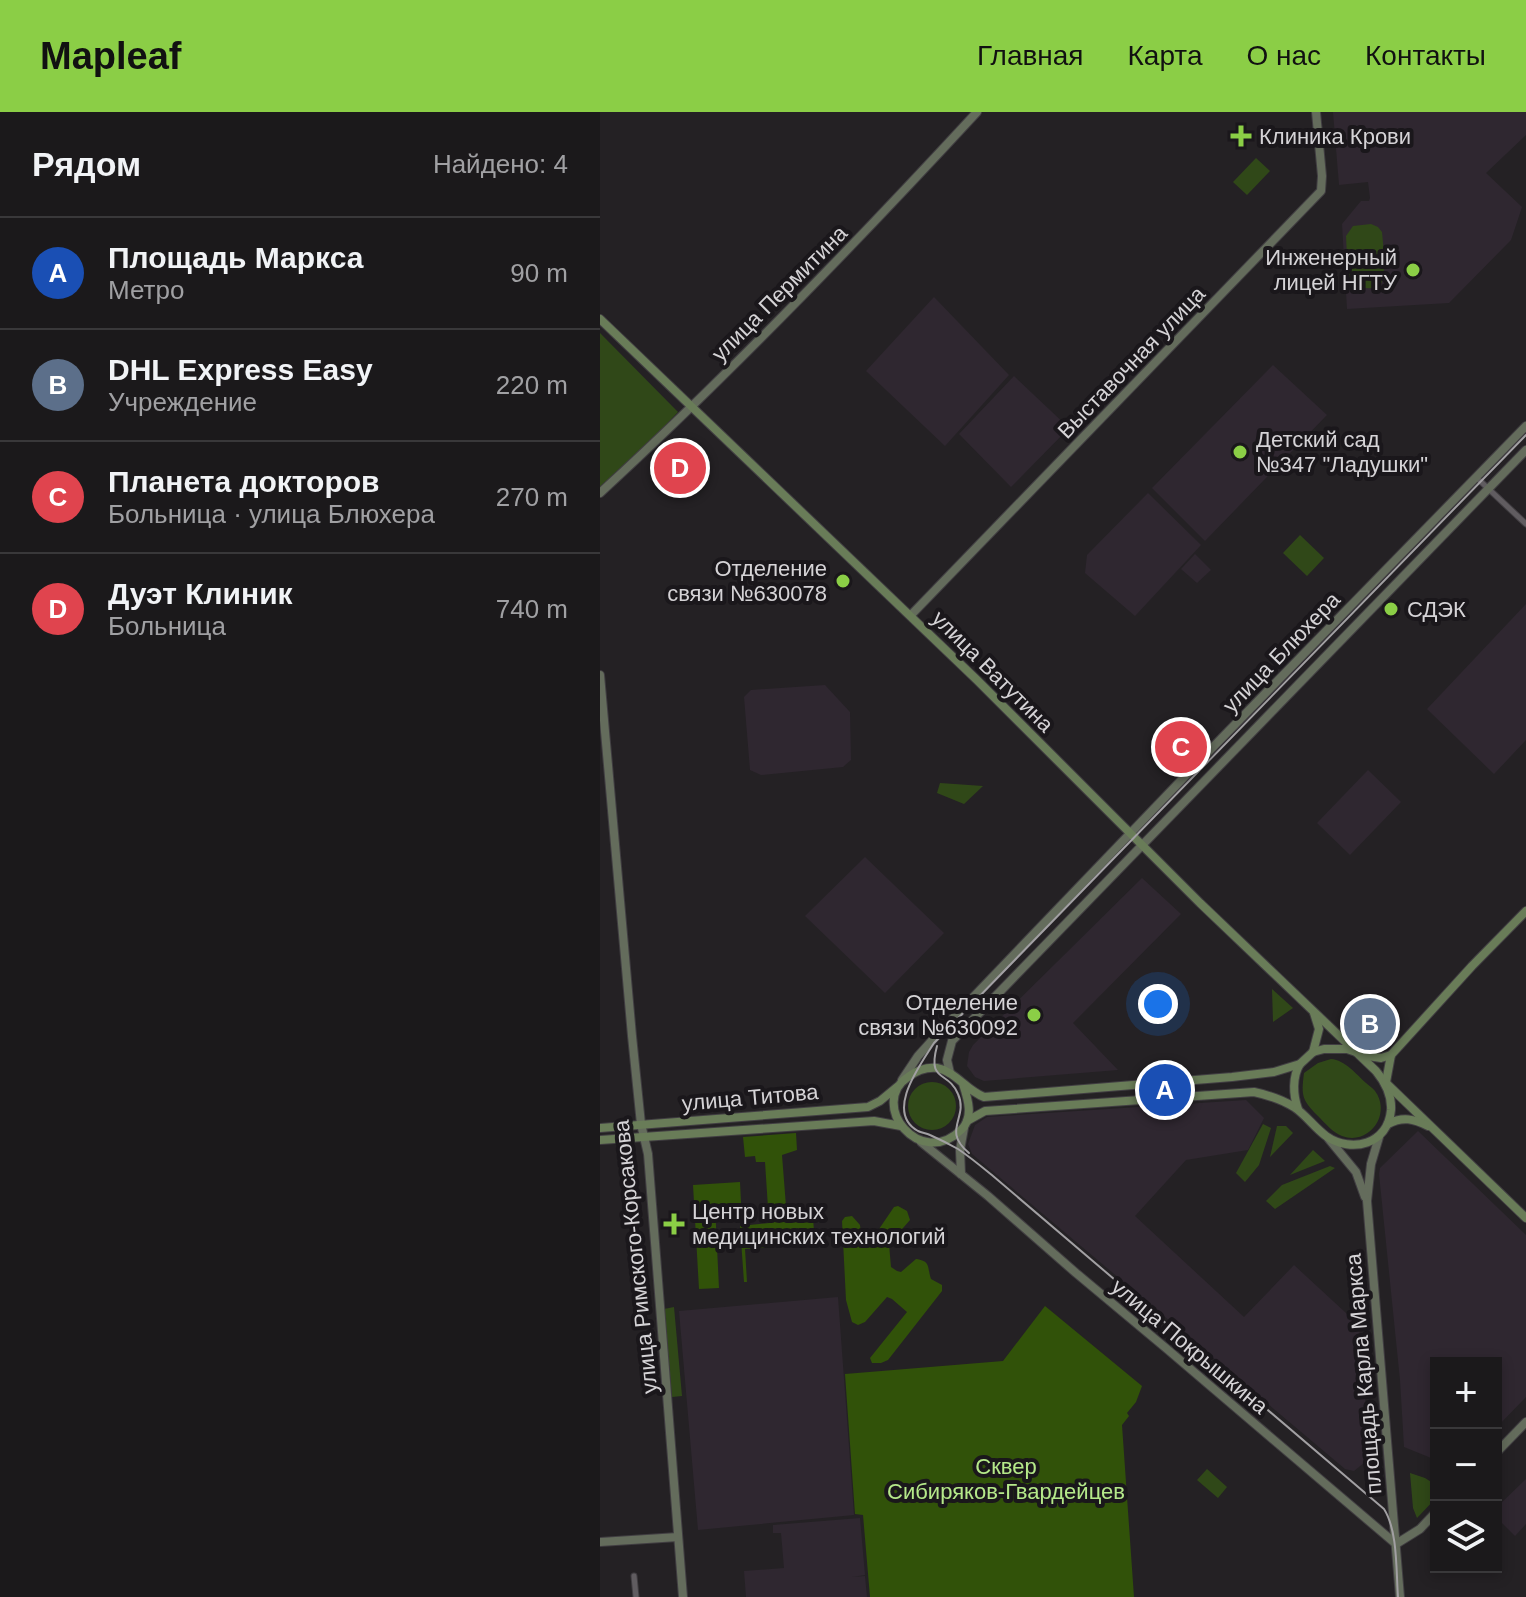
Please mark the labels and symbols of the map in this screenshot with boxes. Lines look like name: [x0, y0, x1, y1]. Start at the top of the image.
place label: Клиника Крови: [1259, 124, 1411, 149]
marker: Клиника Крови: [1230, 125, 1252, 147]
street label: улица Пермитина: [707, 220, 853, 366]
place label: Инженерный лицей НГТУ: [1265, 245, 1398, 295]
marker: Инженерный лицей НГТУ: [1404, 261, 1422, 279]
street label: Выставочная улица: [1053, 281, 1211, 443]
place label: Детский сад №347 "Ладушки": [1256, 427, 1428, 477]
pin: D: [654, 438, 706, 498]
marker: Детский сад №347 "Ладушки": [1231, 443, 1249, 461]
place label: Отделение связи №630078: [667, 556, 827, 606]
marker: Отделение связи №630078: [834, 572, 852, 590]
street label: улица Блюхера: [1218, 587, 1346, 718]
place label: СДЭК: [1407, 597, 1466, 622]
marker: СДЭК: [1382, 600, 1400, 618]
street label: улица Ватутина: [927, 606, 1059, 738]
pin: C: [1155, 717, 1207, 777]
your location: [1138, 984, 1178, 1024]
place label: Отделение связи №630092: [858, 990, 1018, 1040]
pin: B: [1344, 994, 1396, 1054]
marker: Отделение связи №630092: [1025, 1006, 1043, 1024]
pin: A: [1139, 1060, 1191, 1120]
street label: улица Титова: [681, 1079, 820, 1116]
street label: улица Римского-Корсакова: [609, 1118, 662, 1395]
place label: Центр новых медицинских технологий: [692, 1199, 945, 1249]
marker: Центр новых медицинских технологий: [663, 1213, 685, 1235]
street label: площадь Карла Маркса: [1340, 1252, 1386, 1496]
street label: улица Покрышкина: [1106, 1274, 1273, 1420]
park label: Сквер Сибиряков-Гвардейцев: [887, 1454, 1125, 1504]

